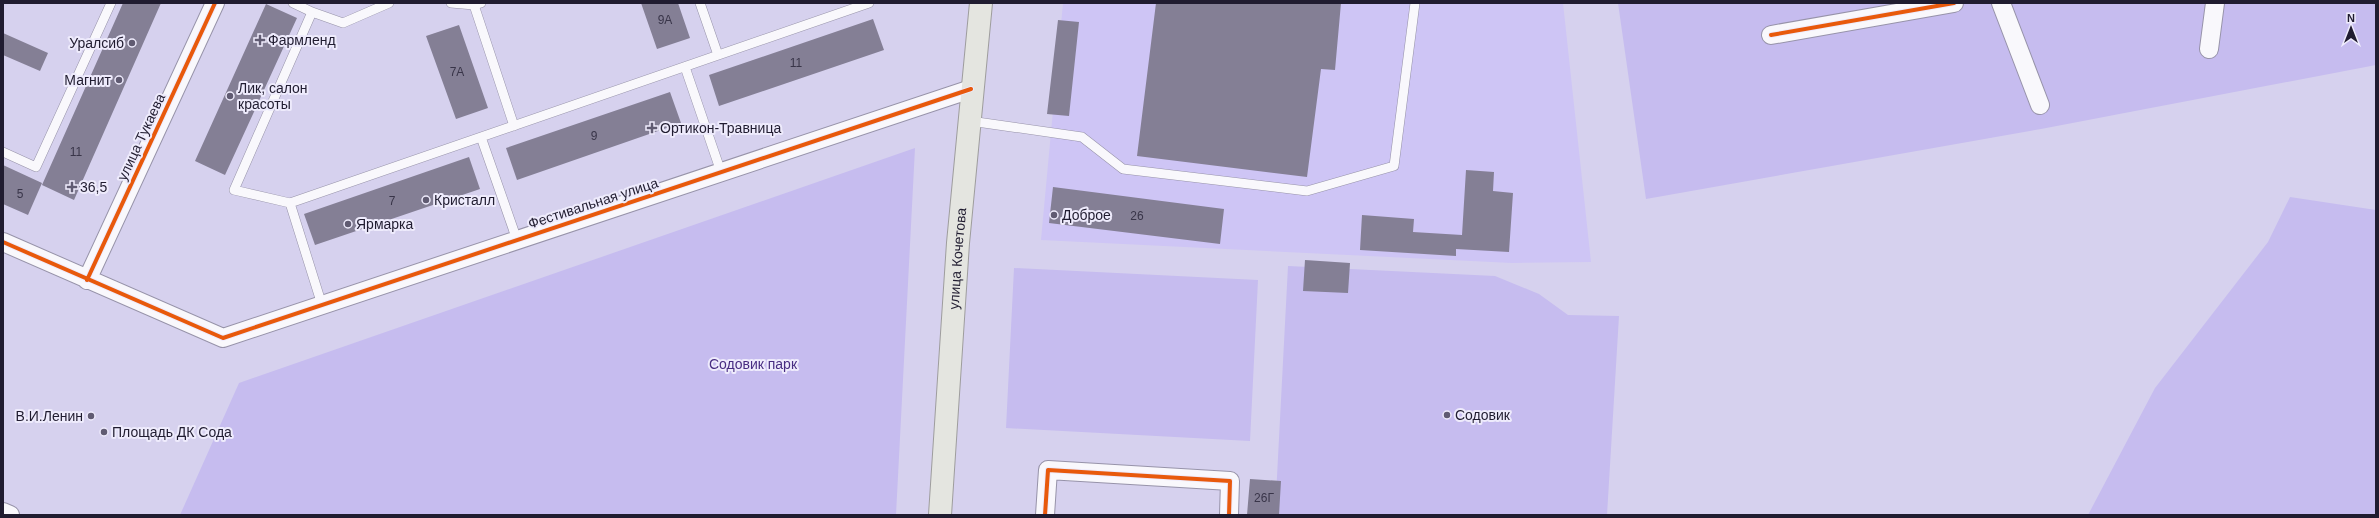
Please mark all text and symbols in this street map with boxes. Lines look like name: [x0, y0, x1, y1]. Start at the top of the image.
north arrow: [2331, 8, 2371, 48]
text: N: [2347, 12, 2355, 24]
house number: 9А: [658, 13, 672, 27]
place label: Фармленд: [268, 32, 336, 48]
place label: Уралсиб: [69, 35, 124, 51]
marker: Фармленд: [255, 35, 265, 45]
marker: Уралсиб: [127, 38, 137, 48]
house number: 11: [790, 56, 803, 70]
house number: 7А: [450, 65, 464, 79]
place label: Магнит: [64, 72, 112, 88]
marker: Магнит: [114, 75, 124, 85]
place label: Лик, салон красоты: [238, 80, 308, 112]
street label: улица Тукаева: [114, 91, 168, 183]
marker: Лик, салон красоты: [225, 91, 235, 101]
place label: Ортикон-Травница: [660, 120, 781, 136]
marker: Ортикон-Травница: [647, 123, 657, 133]
house number: 9: [591, 129, 598, 143]
house number: 11: [70, 145, 83, 159]
street label: Фестивальная улица: [526, 174, 660, 232]
place label: 36,5: [80, 179, 107, 195]
marker: 36,5: [67, 182, 77, 192]
house number: 5: [17, 187, 24, 201]
place label: Кристалл: [434, 192, 495, 208]
house number: 7: [389, 194, 396, 208]
marker: Кристалл: [421, 195, 431, 205]
street label: улица Кочетова: [946, 207, 969, 310]
place label: Доброе: [1062, 207, 1111, 223]
house number: 26: [1130, 209, 1144, 223]
marker: Доброе: [1049, 210, 1059, 220]
place label: Ярмарка: [356, 216, 414, 232]
marker: Ярмарка: [343, 219, 353, 229]
park label: Содовик парк: [709, 356, 798, 372]
place label: Содовик: [1455, 407, 1511, 423]
place label: В.И.Ленин: [16, 408, 83, 424]
marker: Содовик: [1442, 410, 1452, 420]
marker: В.И.Ленин: [86, 411, 96, 421]
place label: Площадь ДК Сода: [112, 424, 232, 440]
marker: Площадь ДК Сода: [99, 427, 109, 437]
house number: 26Г: [1254, 491, 1274, 505]

